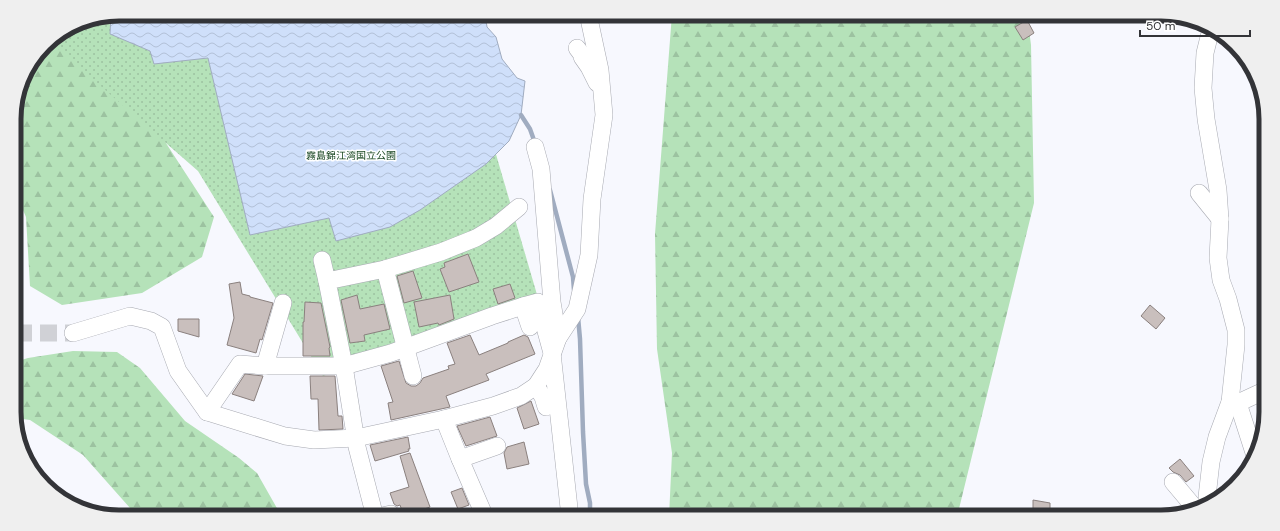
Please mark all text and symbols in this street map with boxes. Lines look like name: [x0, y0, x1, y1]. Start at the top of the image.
scale bar: [1140, 12, 1250, 38]
text: 50 m: [1146, 18, 1175, 34]
park label: 霧島錦江湾国立公園: [306, 149, 396, 162]

